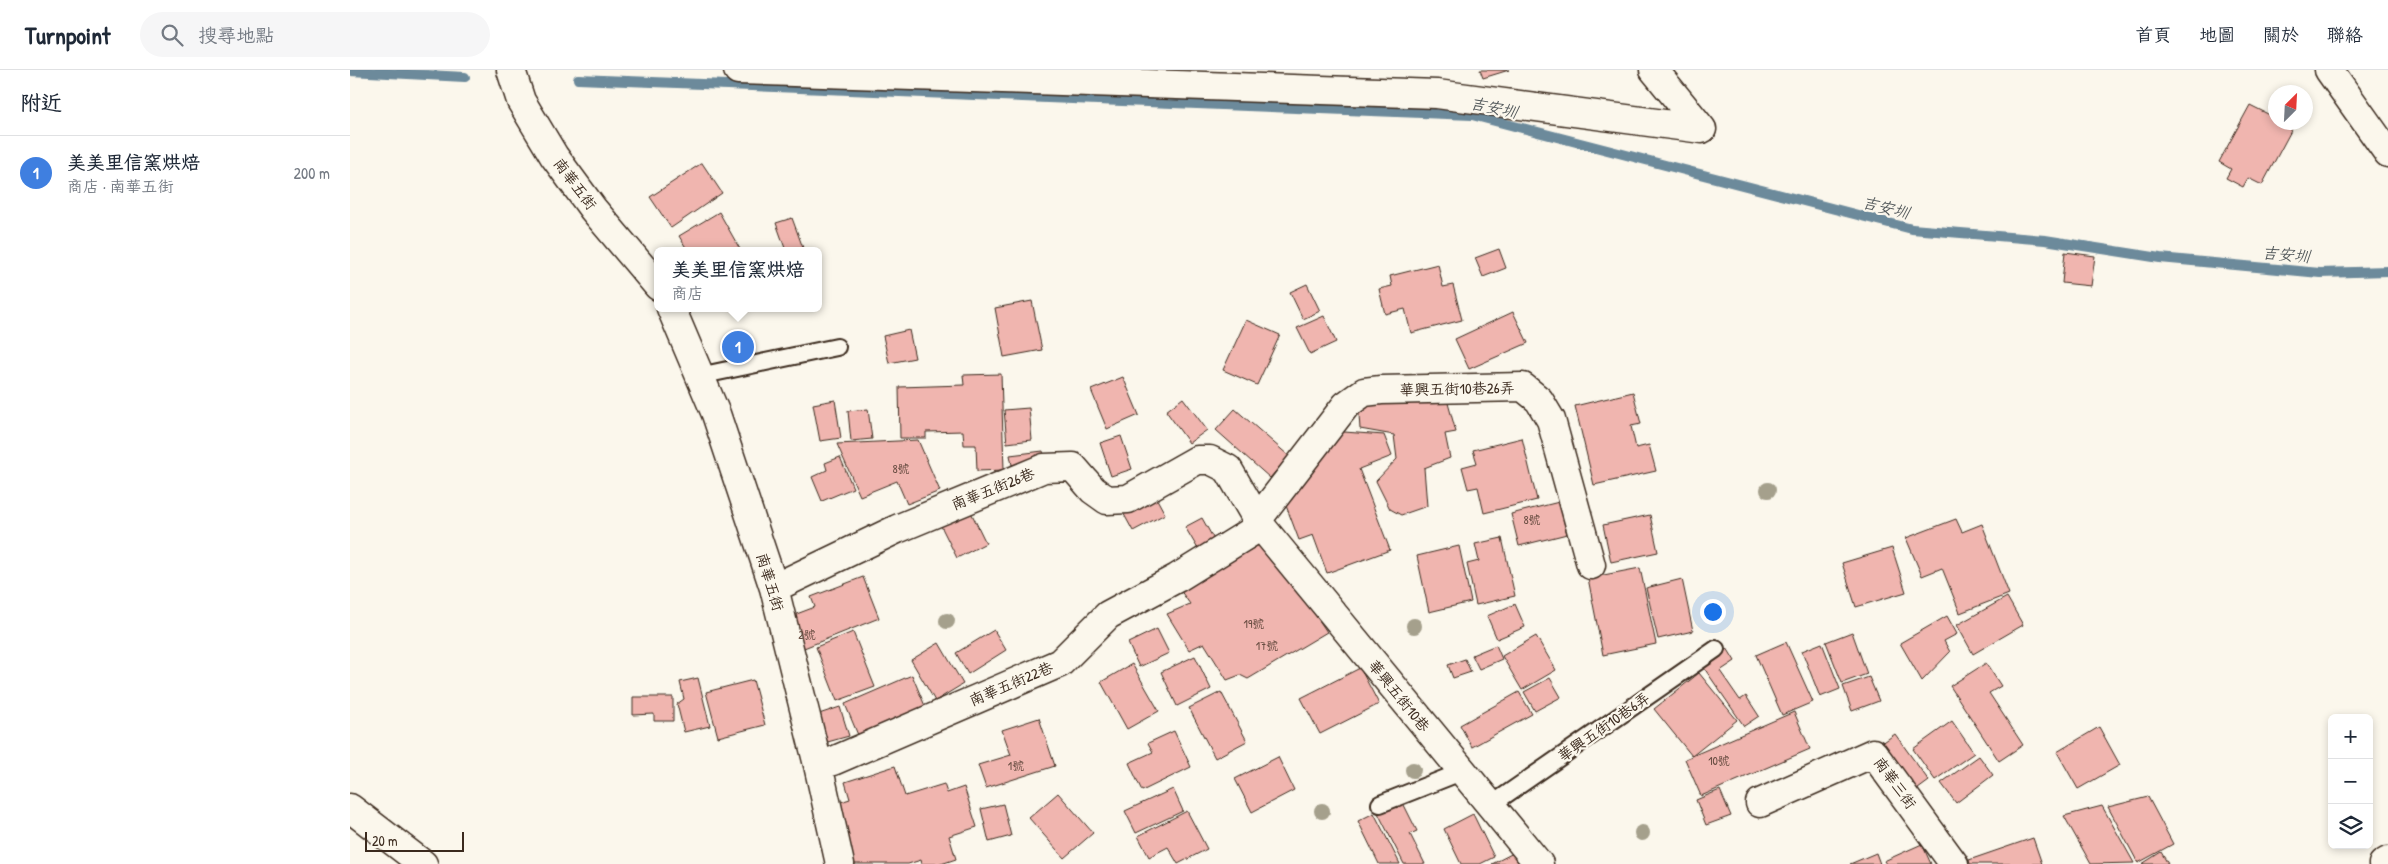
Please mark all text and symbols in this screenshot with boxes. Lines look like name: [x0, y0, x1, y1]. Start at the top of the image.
search box: [140, 12, 490, 57]
text: Turnpoint: [25, 19, 110, 51]
icon: search: [158, 21, 186, 49]
text: 搜尋地點: [198, 22, 274, 48]
text: 首頁: [2135, 22, 2171, 47]
text: 地圖: [2199, 22, 2235, 47]
text: 關於: [2263, 22, 2299, 47]
text: 聯絡: [2327, 22, 2363, 47]
north arrow: [2268, 85, 2313, 130]
text: 附近: [20, 88, 62, 117]
water label: 吉安圳: [1468, 91, 1522, 123]
text: 美美里信窯烘焙: [67, 149, 200, 175]
street label: 南華五街: [549, 153, 602, 214]
text: 1: [33, 162, 39, 184]
text: 200 m: [294, 162, 330, 184]
text: 商店 · 南華五街: [67, 175, 174, 197]
water label: 吉安圳: [1860, 191, 1914, 224]
water label: 吉安圳: [2261, 241, 2313, 267]
popup: [654, 247, 822, 312]
text: 美美里信窯烘焙: [671, 256, 805, 282]
text: 商店: [671, 282, 704, 304]
pin: 1: [722, 328, 754, 366]
street label: 華興五街10巷26弄: [1399, 377, 1515, 400]
house number: 8號: [892, 460, 910, 477]
street label: 南華五街26巷: [948, 462, 1038, 515]
house number: 8號: [1523, 511, 1541, 528]
street label: 南華五街: [752, 550, 789, 614]
your location: [1700, 599, 1726, 625]
house number: 19號: [1244, 615, 1264, 632]
house number: 2號: [798, 626, 816, 643]
house number: 17號: [1256, 637, 1278, 654]
street label: 華興五街10巷: [1364, 655, 1435, 736]
street label: 南華五街22巷: [966, 656, 1056, 711]
street label: 華興五街10巷6弄: [1553, 687, 1654, 766]
map controls: [2328, 714, 2373, 849]
button: +: [2328, 714, 2373, 759]
house number: 10號: [1708, 752, 1730, 769]
street label: 南華三街: [1869, 752, 1922, 813]
house number: 1號: [1008, 757, 1024, 774]
button: −: [2328, 759, 2373, 804]
button: layers: [2328, 804, 2373, 849]
scale bar: [365, 829, 464, 852]
text: 20 m: [372, 831, 398, 850]

